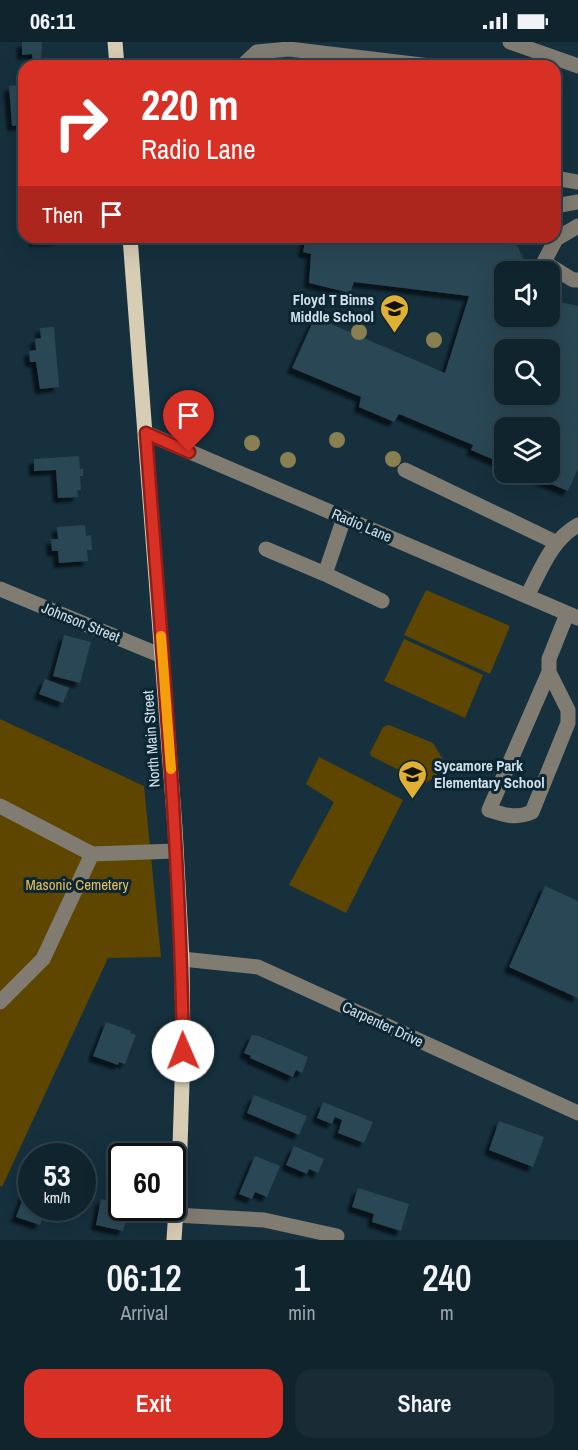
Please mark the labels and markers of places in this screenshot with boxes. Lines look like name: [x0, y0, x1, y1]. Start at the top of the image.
place label: Floyd T Binns Middle School: [291, 289, 374, 327]
school or university icon: Floyd T Binns Middle School: [379, 292, 411, 334]
pin: [163, 390, 214, 452]
place label: Sycamore Park Elementary School: [434, 755, 545, 793]
school or university icon: Sycamore Park Elementary School: [397, 758, 429, 800]

